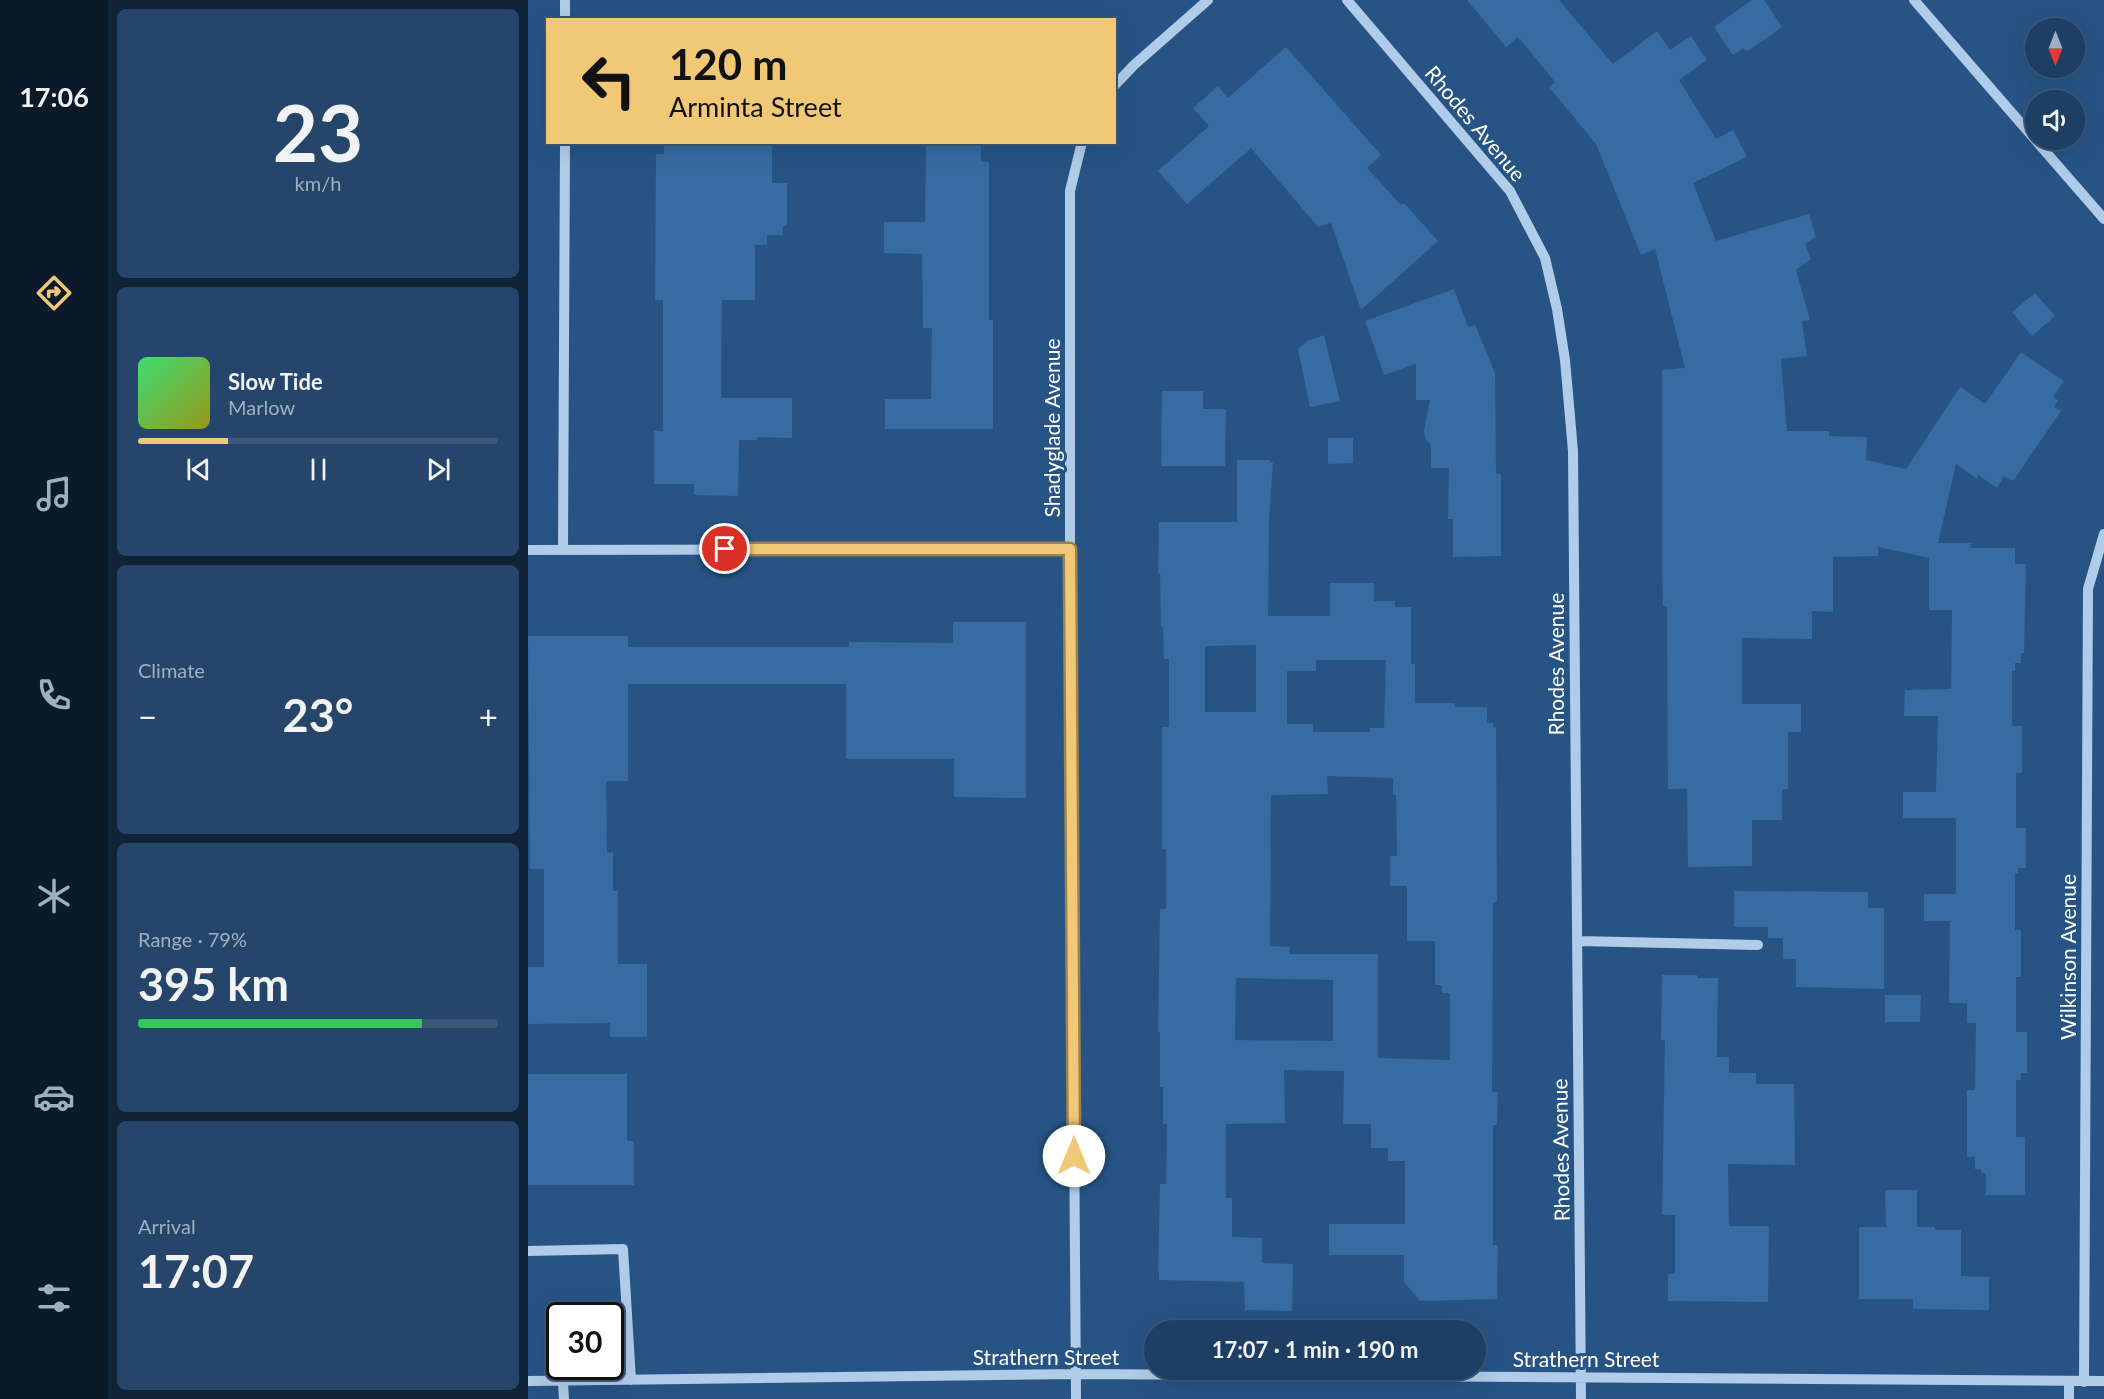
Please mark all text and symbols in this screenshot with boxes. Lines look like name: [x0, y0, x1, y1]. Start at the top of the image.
north arrow: [2025, 18, 2085, 78]
map controls: [2025, 18, 2085, 150]
text: 120 m: [669, 39, 787, 89]
icon: left: [570, 42, 648, 120]
street label: Rhodes Avenue: [1421, 60, 1531, 186]
text: 17:06: [19, 80, 89, 113]
text: 23: [273, 85, 363, 179]
text: Arminta Street: [669, 90, 842, 123]
button: sound: [2025, 90, 2085, 150]
text: km/h: [295, 171, 341, 195]
icon: directions: [33, 272, 75, 314]
street label: Shadyglade Avenue: [1039, 338, 1064, 518]
text: Slow Tide: [228, 368, 323, 395]
text: Marlow: [228, 395, 295, 419]
icon: previous: [182, 453, 215, 486]
icon: pause: [302, 453, 335, 486]
icon: next: [422, 453, 455, 486]
icon: music: [33, 473, 75, 515]
pin: [699, 523, 750, 574]
icon: arrive: [708, 532, 741, 565]
street label: Rhodes Avenue: [1543, 593, 1568, 735]
text: Climate: [138, 658, 205, 682]
icon: phone: [33, 674, 75, 716]
text: 23°: [283, 688, 353, 742]
text: −: [138, 696, 157, 736]
text: +: [479, 696, 498, 736]
street label: Wilkinson Avenue: [2055, 874, 2080, 1040]
icon: climate: [33, 875, 75, 917]
text: Range · 79%: [138, 927, 247, 951]
text: 395 km: [138, 957, 289, 1011]
icon: car: [33, 1076, 75, 1118]
street label: Rhodes Avenue: [1546, 1078, 1574, 1222]
position arrow: [1042, 1124, 1106, 1188]
text: Arrival: [138, 1214, 196, 1238]
text: 17:07: [138, 1244, 254, 1298]
icon: filters: [33, 1277, 75, 1319]
speed limit sign: 30: [546, 1302, 624, 1380]
text: 17:07 · 1 min · 190 m: [1212, 1336, 1418, 1363]
street label: Strathern Street: [973, 1344, 1120, 1369]
street label: Strathern Street: [1513, 1346, 1660, 1371]

